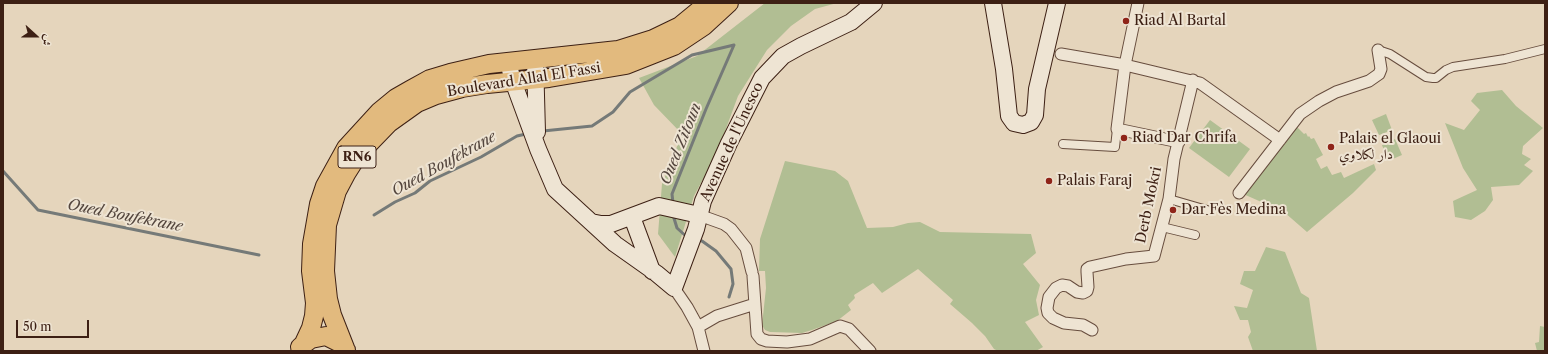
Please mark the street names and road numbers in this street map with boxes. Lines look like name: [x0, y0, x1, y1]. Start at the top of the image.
street label: Boulevard Allal El Fassi: [446, 60, 602, 100]
street label: Avenue de l'Unesco: [697, 80, 767, 204]
road number: RN6: [338, 146, 376, 168]
street label: Derb Mokri: [1133, 165, 1165, 245]

